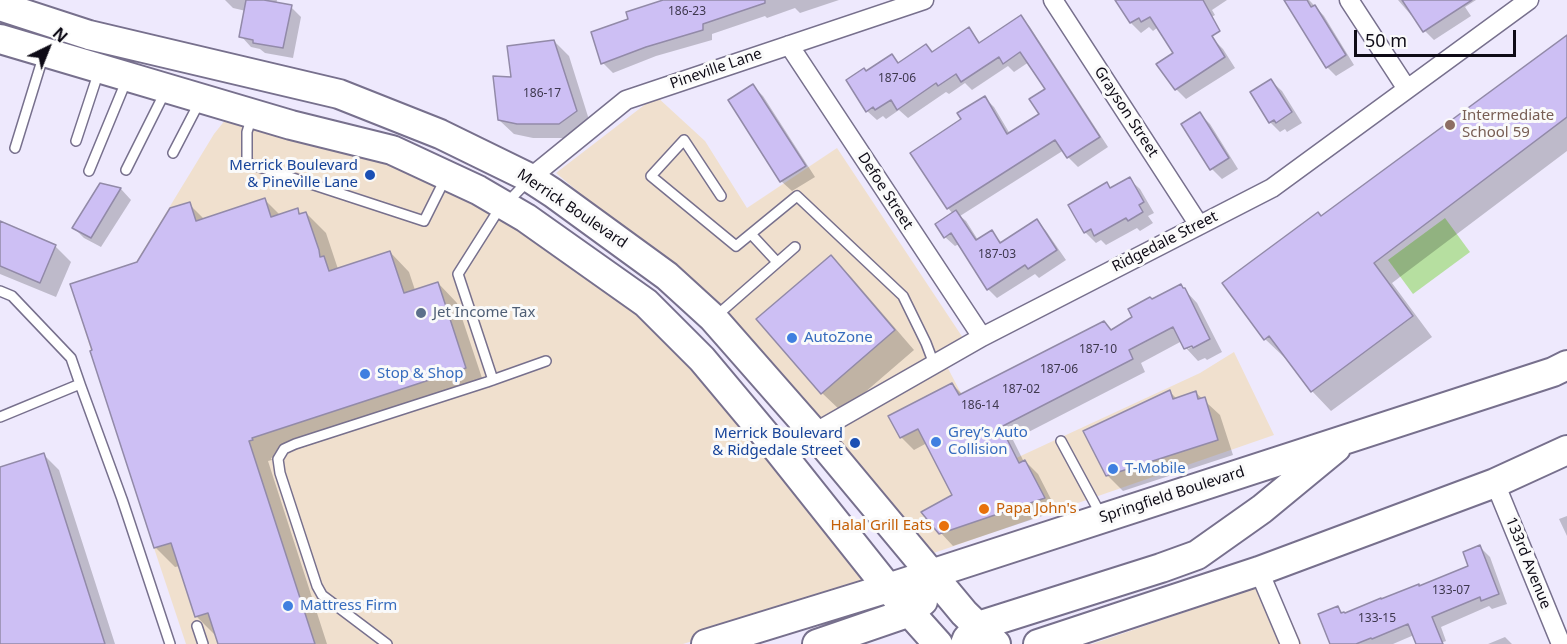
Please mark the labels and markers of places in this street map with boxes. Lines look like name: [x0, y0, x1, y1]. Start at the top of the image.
place label: Intermediate School 59: [1462, 107, 1554, 142]
marker: Intermediate School 59: [1443, 118, 1457, 132]
place label: Merrick Boulevard & Pineville Lane: [229, 157, 358, 192]
marker: Merrick Boulevard & Pineville Lane: [363, 168, 377, 182]
place label: Jet Income Tax: [433, 304, 535, 322]
marker: Jet Income Tax: [414, 306, 428, 320]
place label: AutoZone: [804, 329, 873, 347]
marker: AutoZone: [785, 331, 799, 345]
place label: Stop & Shop: [377, 365, 464, 383]
marker: Stop & Shop: [358, 367, 372, 381]
place label: Grey’s Auto Collision: [948, 424, 1028, 459]
place label: Merrick Boulevard & Ridgedale Street: [712, 425, 843, 460]
marker: Grey’s Auto Collision: [929, 435, 943, 449]
marker: Merrick Boulevard & Ridgedale Street: [848, 436, 862, 450]
place label: T-Mobile: [1125, 460, 1186, 478]
marker: T-Mobile: [1106, 462, 1120, 476]
place label: Papa John's: [996, 500, 1077, 518]
marker: Papa John's: [977, 502, 991, 516]
place label: Halal Grill Eats: [830, 517, 932, 535]
marker: Halal Grill Eats: [937, 519, 951, 533]
place label: Mattress Firm: [300, 597, 397, 615]
marker: Mattress Firm: [281, 599, 295, 613]

